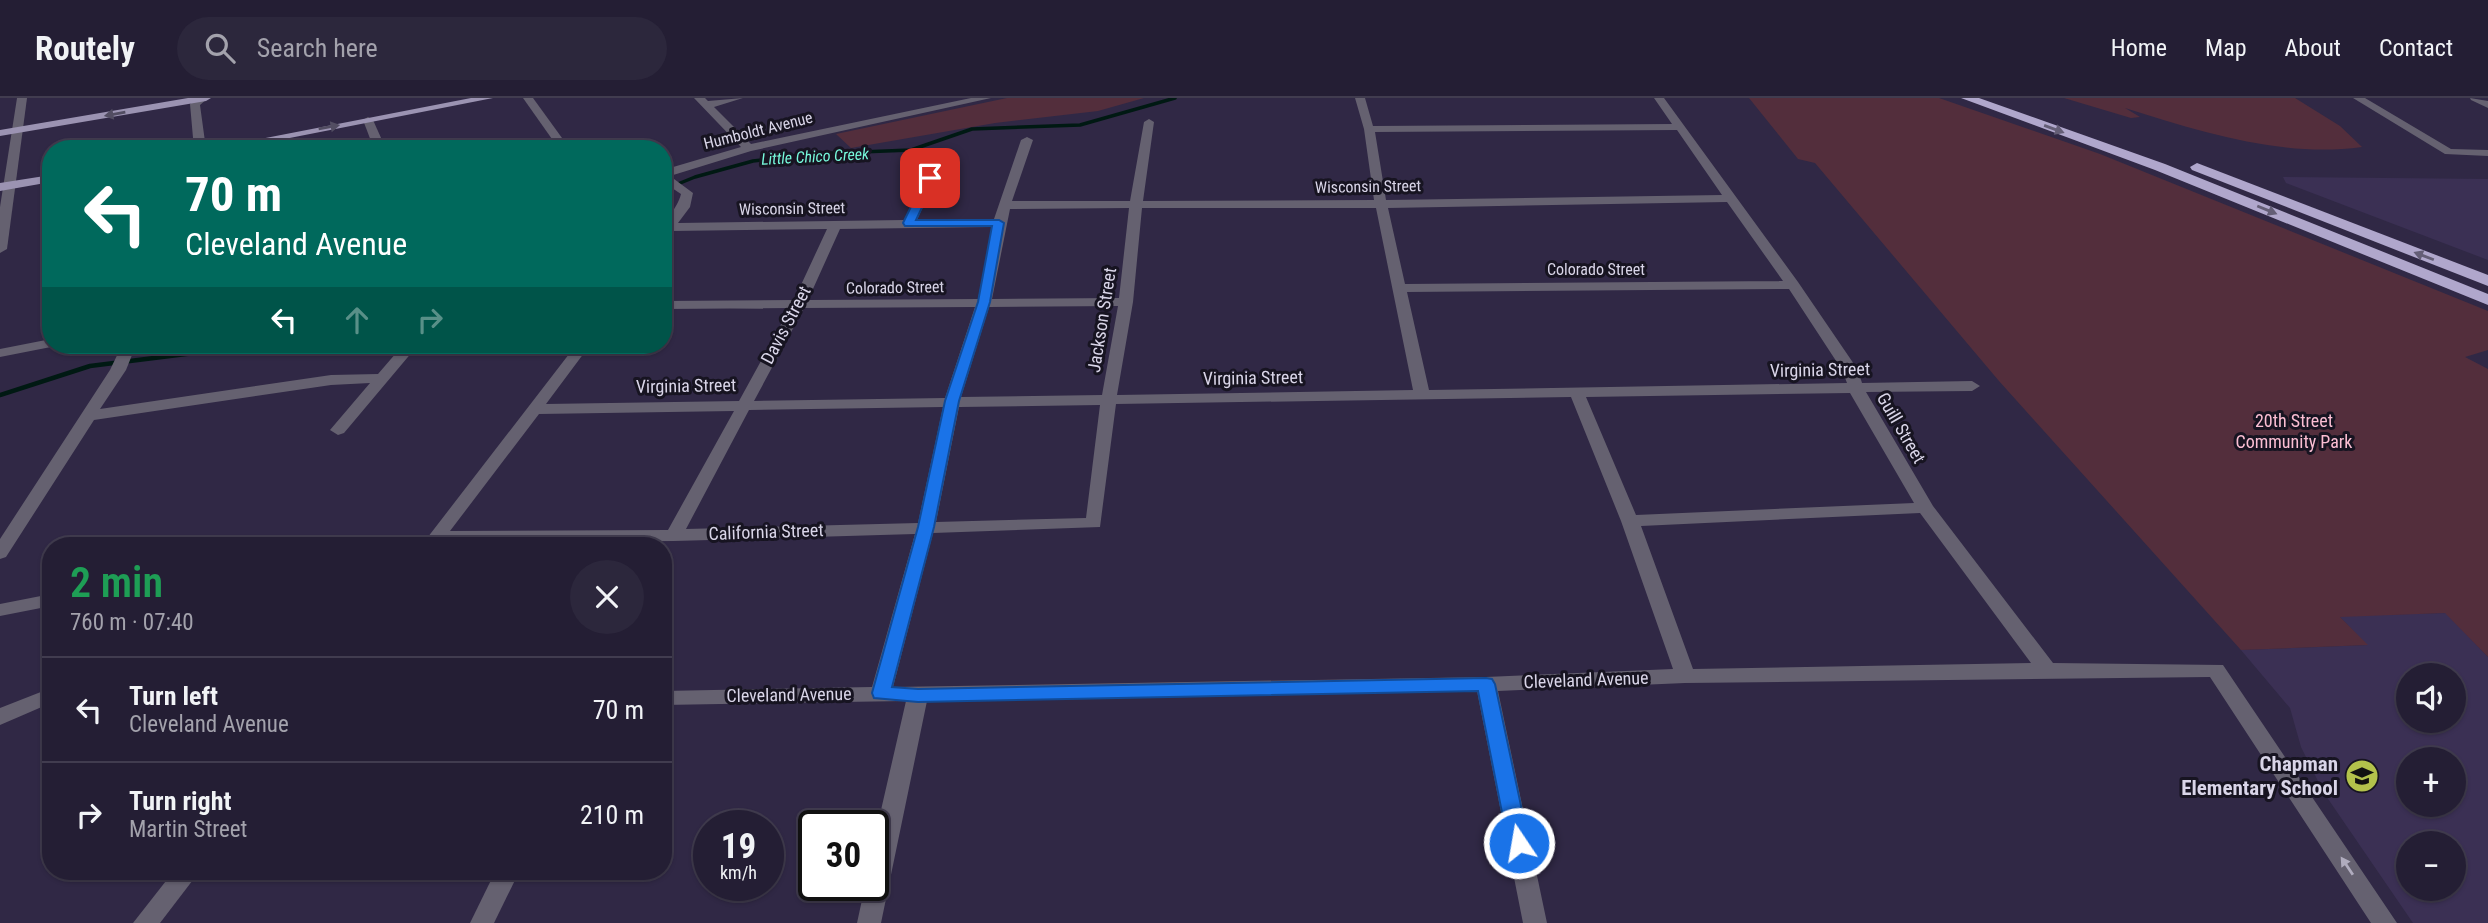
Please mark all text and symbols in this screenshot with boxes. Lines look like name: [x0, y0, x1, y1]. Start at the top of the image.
search box: [177, 17, 667, 80]
text: Routely: [35, 29, 135, 68]
icon: search: [201, 29, 239, 67]
text: Search here: [257, 33, 378, 63]
text: Home: [2111, 34, 2167, 62]
text: Map: [2205, 34, 2247, 62]
text: About: [2285, 34, 2341, 62]
text: Contact: [2379, 34, 2453, 62]
street label: Humboldt Avenue: [702, 108, 815, 153]
one-way arrow: [104, 109, 126, 120]
one-way arrow: [318, 122, 340, 133]
one-way arrow: [2044, 124, 2065, 135]
water label: Little Chico Creek: [761, 144, 870, 169]
pin: [900, 148, 960, 208]
icon: arrive: [911, 159, 949, 197]
text: 70 m: [185, 166, 282, 223]
icon: left: [70, 168, 161, 259]
street label: Wisconsin Street: [1315, 176, 1422, 197]
street label: Wisconsin Street: [739, 198, 846, 219]
one-way arrow: [2256, 205, 2277, 216]
text: Cleveland Avenue: [185, 225, 407, 263]
one-way arrow: [2414, 251, 2435, 262]
street label: Colorado Street: [1547, 260, 1645, 279]
street label: Jackson Street: [1083, 266, 1120, 374]
street label: Colorado Street: [846, 277, 945, 298]
street label: Davis Street: [756, 282, 815, 367]
icon: left: [265, 301, 303, 339]
icon: ahead: [338, 301, 376, 339]
icon: right: [411, 301, 449, 339]
street label: Virginia Street: [1770, 358, 1870, 381]
street label: Virginia Street: [1203, 366, 1303, 389]
street label: Virginia Street: [636, 374, 736, 397]
street label: Guill Street: [1873, 389, 1930, 467]
park label: 20th Street Community Park: [2236, 410, 2352, 452]
street label: California Street: [708, 519, 824, 544]
text: 2 min: [70, 558, 163, 607]
button: close: [570, 560, 644, 634]
text: 760 m · 07:40: [70, 609, 194, 636]
map controls: [2396, 663, 2466, 901]
button: sound: [2396, 663, 2466, 733]
street label: Cleveland Avenue: [1523, 667, 1649, 692]
text: Turn left: [129, 681, 218, 711]
street label: Cleveland Avenue: [726, 683, 852, 706]
icon: left: [70, 691, 108, 729]
text: 70 m: [593, 695, 644, 725]
text: Cleveland Avenue: [129, 711, 289, 738]
button: +: [2396, 747, 2466, 817]
place label: Chapman Elementary School: [2181, 752, 2338, 800]
school or university icon: Chapman Elementary School: [2343, 757, 2381, 795]
text: Turn right: [129, 786, 231, 816]
icon: right: [70, 796, 108, 834]
text: 210 m: [580, 800, 644, 830]
position arrow: [1482, 806, 1556, 880]
speed limit sign: 30: [798, 810, 889, 901]
text: Martin Street: [129, 816, 247, 843]
text: 19: [721, 826, 756, 867]
button: −: [2396, 831, 2466, 901]
one-way arrow: [2340, 857, 2354, 875]
text: km/h: [720, 862, 757, 883]

